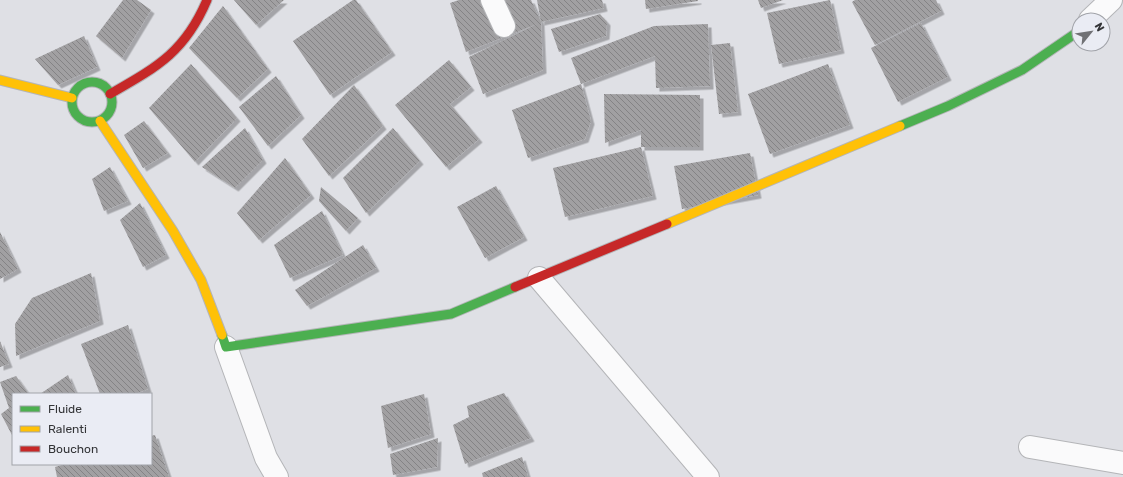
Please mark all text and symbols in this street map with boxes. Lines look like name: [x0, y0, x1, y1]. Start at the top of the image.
north arrow: [1071, 12, 1111, 52]
text: N: [1092, 21, 1107, 34]
legend: [12, 393, 152, 465]
text: Fluide: [48, 402, 82, 416]
text: Ralenti: [48, 422, 87, 436]
text: Bouchon: [48, 442, 98, 456]

